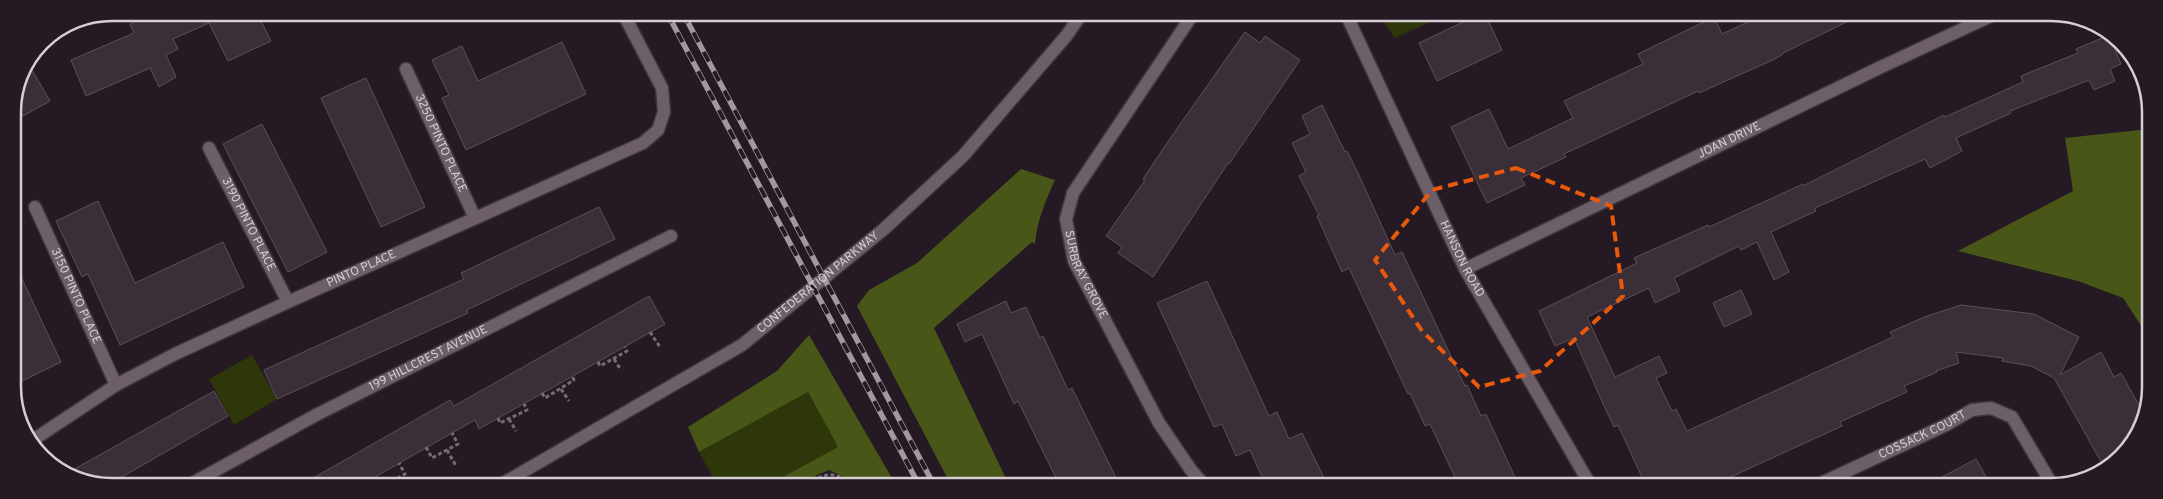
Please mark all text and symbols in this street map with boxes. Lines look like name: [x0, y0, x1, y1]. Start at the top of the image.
street label: 3250 PINTO PLACE: [411, 92, 470, 195]
street label: JOAN DRIVE: [1695, 118, 1764, 163]
street label: 3190 PINTO PLACE: [217, 175, 279, 274]
street label: HANSON ROAD: [1436, 218, 1488, 300]
street label: CONFEDERATION PARKWAY: [754, 228, 883, 337]
street label: SURBRAY GROVE: [1060, 229, 1111, 322]
street label: 3150 PINTO PLACE: [47, 246, 104, 347]
street label: PINTO PLACE: [324, 247, 399, 292]
street label: 199 HILLCREST AVENUE: [366, 322, 491, 395]
street label: COSSACK COURT: [1876, 407, 1969, 463]

